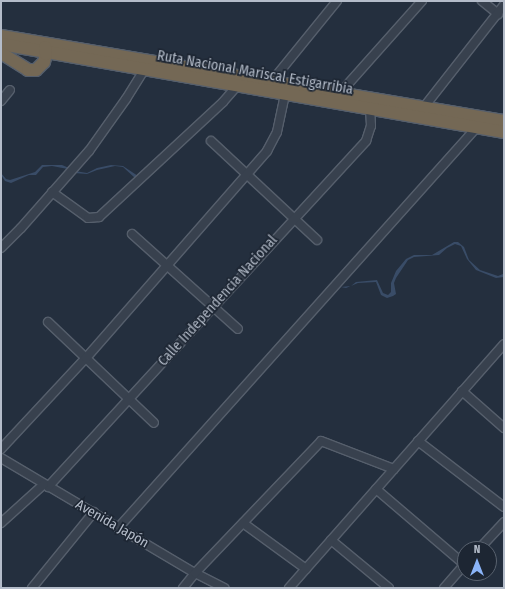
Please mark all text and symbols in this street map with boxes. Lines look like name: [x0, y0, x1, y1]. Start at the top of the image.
street label: Ruta Nacional Mariscal Estigarribia: [156, 47, 354, 99]
street label: Calle Independencia Nacional: [155, 232, 281, 370]
street label: Avenida Japón: [72, 496, 152, 552]
north arrow: [457, 541, 497, 581]
text: N: [474, 543, 480, 556]

